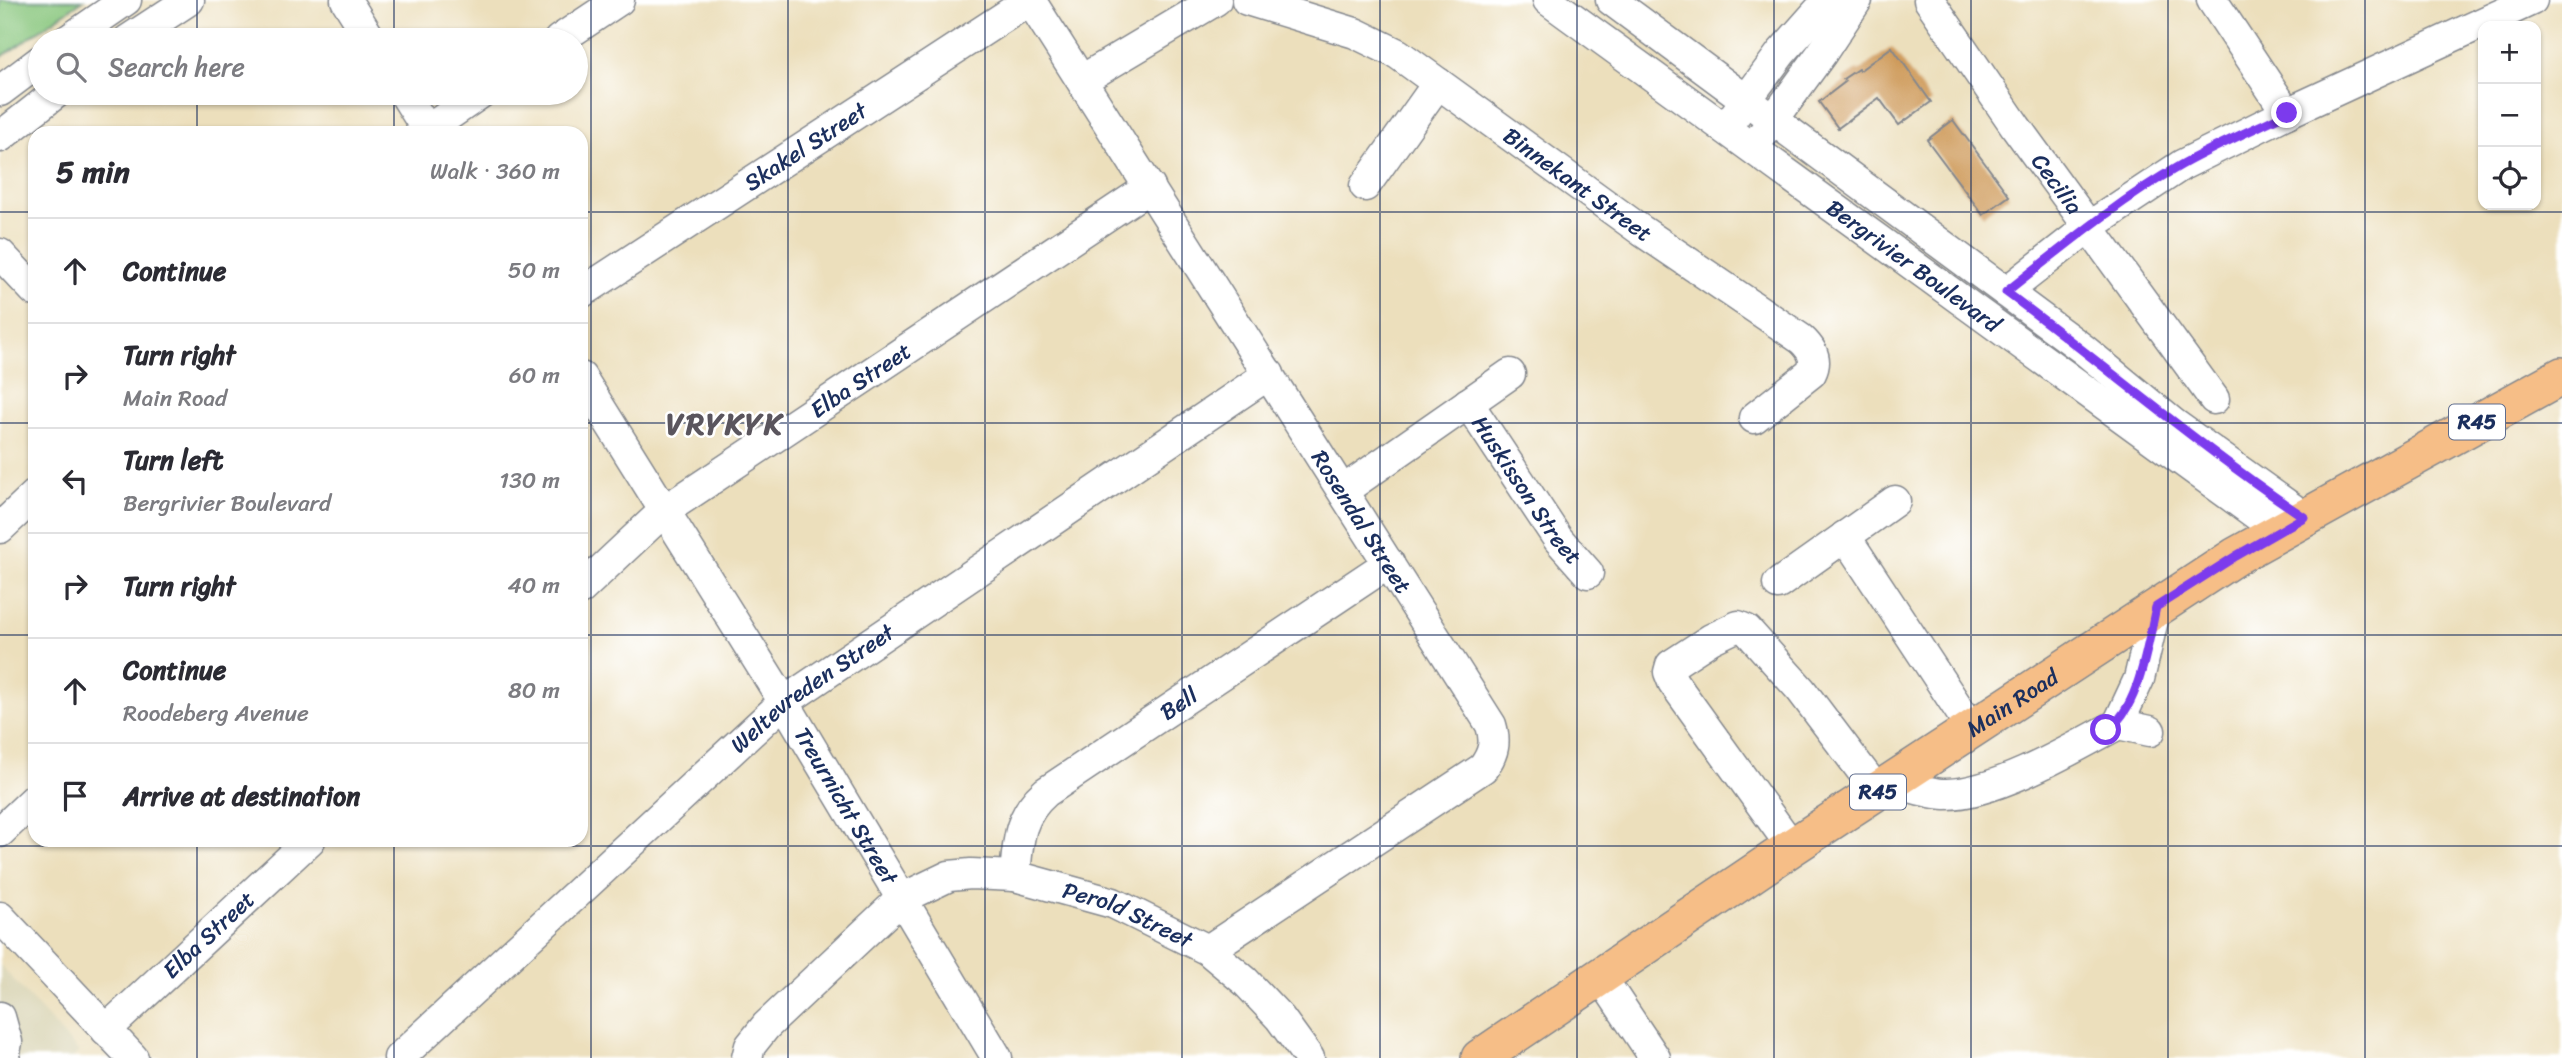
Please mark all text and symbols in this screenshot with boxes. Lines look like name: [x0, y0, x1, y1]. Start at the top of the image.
map controls: [2478, 21, 2541, 210]
button: +: [2478, 21, 2541, 84]
search box: [28, 28, 588, 105]
text: Search here: [108, 44, 245, 90]
icon: search: [52, 48, 90, 86]
button: −: [2478, 84, 2541, 147]
street label: Skakel Street: [735, 90, 877, 203]
route end: [2271, 97, 2302, 128]
street label: Binnekant Street: [1494, 116, 1661, 253]
street label: Cecilia: [2020, 144, 2094, 224]
text: 5 min: [56, 145, 130, 199]
button: locate: [2478, 147, 2541, 210]
text: Walk · 360 m: [430, 151, 560, 192]
street label: Bergrivier Boulevard: [1817, 188, 2011, 345]
text: Continue: [123, 248, 226, 294]
text: 50 m: [508, 250, 560, 291]
icon: ahead: [56, 252, 94, 290]
street label: Elba Street: [801, 331, 920, 429]
text: Turn right: [123, 332, 236, 378]
text: 60 m: [509, 355, 560, 396]
icon: right: [56, 357, 94, 395]
text: Main Road: [123, 378, 227, 419]
district label: VRYKYK: [666, 397, 785, 451]
road number: R45: [2449, 404, 2505, 440]
street label: Huskisson Street: [1460, 407, 1592, 575]
text: Turn left: [123, 437, 223, 483]
street label: Rosendal Street: [1300, 441, 1423, 602]
text: 130 m: [499, 460, 560, 501]
icon: left: [56, 462, 94, 500]
text: Bergrivier Boulevard: [123, 483, 331, 524]
text: Turn right: [123, 563, 236, 609]
text: 40 m: [507, 565, 560, 606]
icon: right: [56, 567, 94, 605]
street label: Weltevreden Street: [720, 612, 905, 764]
text: Continue: [123, 647, 226, 693]
street label: Main Road: [1958, 656, 2069, 749]
text: 80 m: [508, 670, 560, 711]
icon: ahead: [56, 672, 94, 710]
street label: Bell: [1151, 676, 1207, 732]
text: Roodeberg Avenue: [123, 693, 309, 734]
route start: [2090, 714, 2121, 745]
street label: Treurnicht Street: [782, 719, 910, 894]
text: Arrive at destination: [123, 773, 360, 819]
road number: R45: [1850, 774, 1906, 810]
icon: arrive: [56, 777, 94, 815]
street label: Perold Street: [1058, 870, 1201, 961]
street label: Elba Street: [153, 881, 265, 989]

